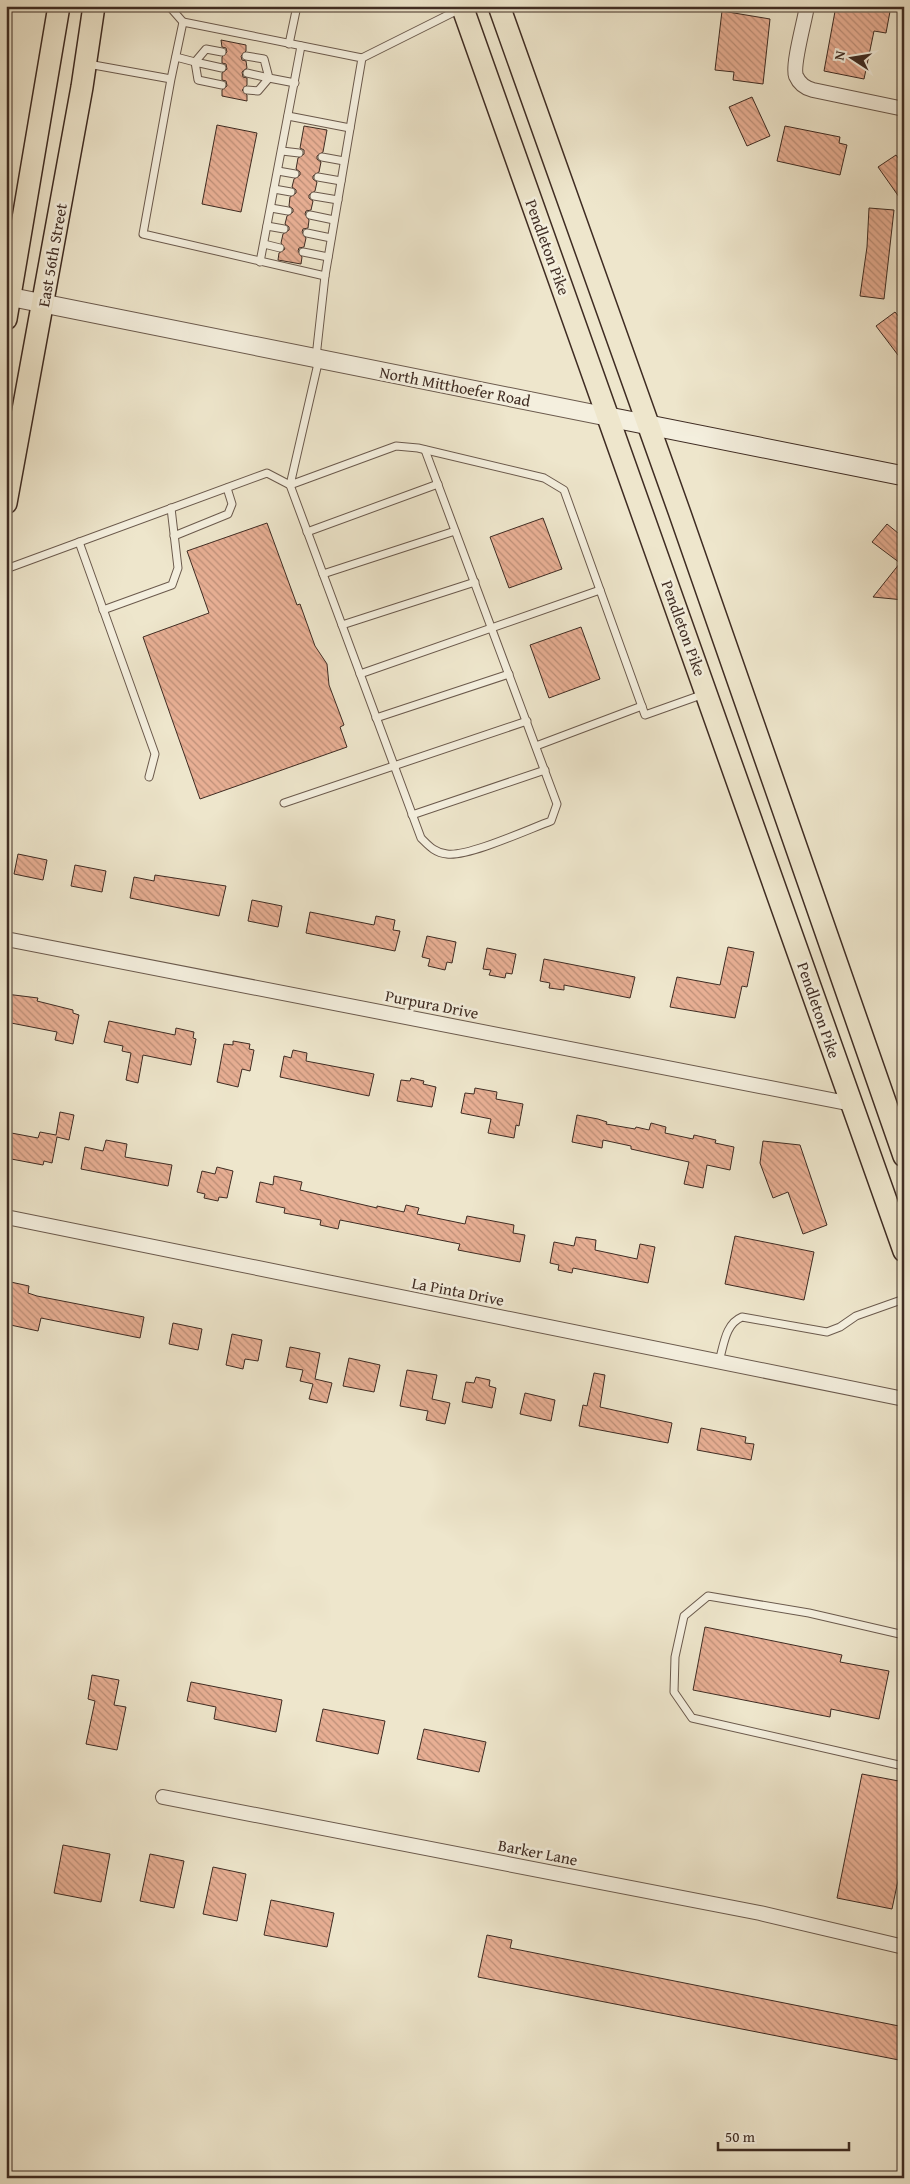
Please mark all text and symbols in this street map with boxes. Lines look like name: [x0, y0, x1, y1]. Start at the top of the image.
north arrow: [828, 32, 878, 82]
text: N: [829, 48, 850, 62]
street label: Pendleton Pike: [520, 196, 576, 298]
street label: East 56th Street: [31, 201, 73, 309]
street label: North Mitthoefer Road: [378, 360, 533, 412]
street label: Pendleton Pike: [656, 577, 712, 679]
street label: Pendleton Pike: [791, 959, 847, 1061]
street label: Purpura Drive: [383, 983, 481, 1025]
street label: La Pinta Drive: [410, 1270, 506, 1312]
street label: Barker Lane: [496, 1833, 580, 1871]
scale bar: [718, 2119, 849, 2151]
text: 50 m: [725, 2126, 756, 2147]

